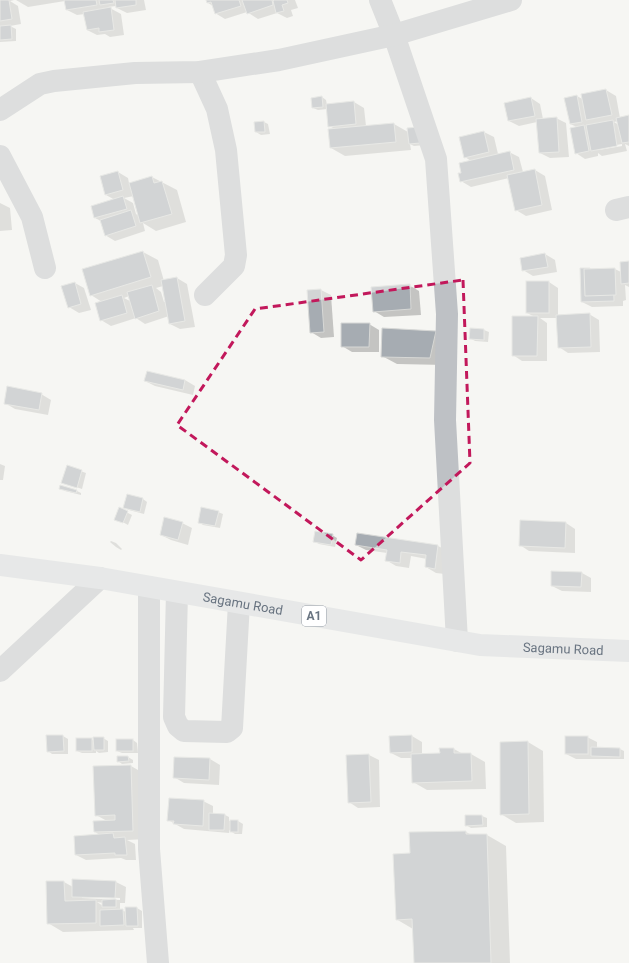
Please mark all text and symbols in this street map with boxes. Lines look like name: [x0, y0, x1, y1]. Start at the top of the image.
street label: Sagamu Road: [202, 589, 284, 618]
road number: A1: [302, 606, 326, 626]
street label: Sagamu Road: [523, 639, 604, 657]

